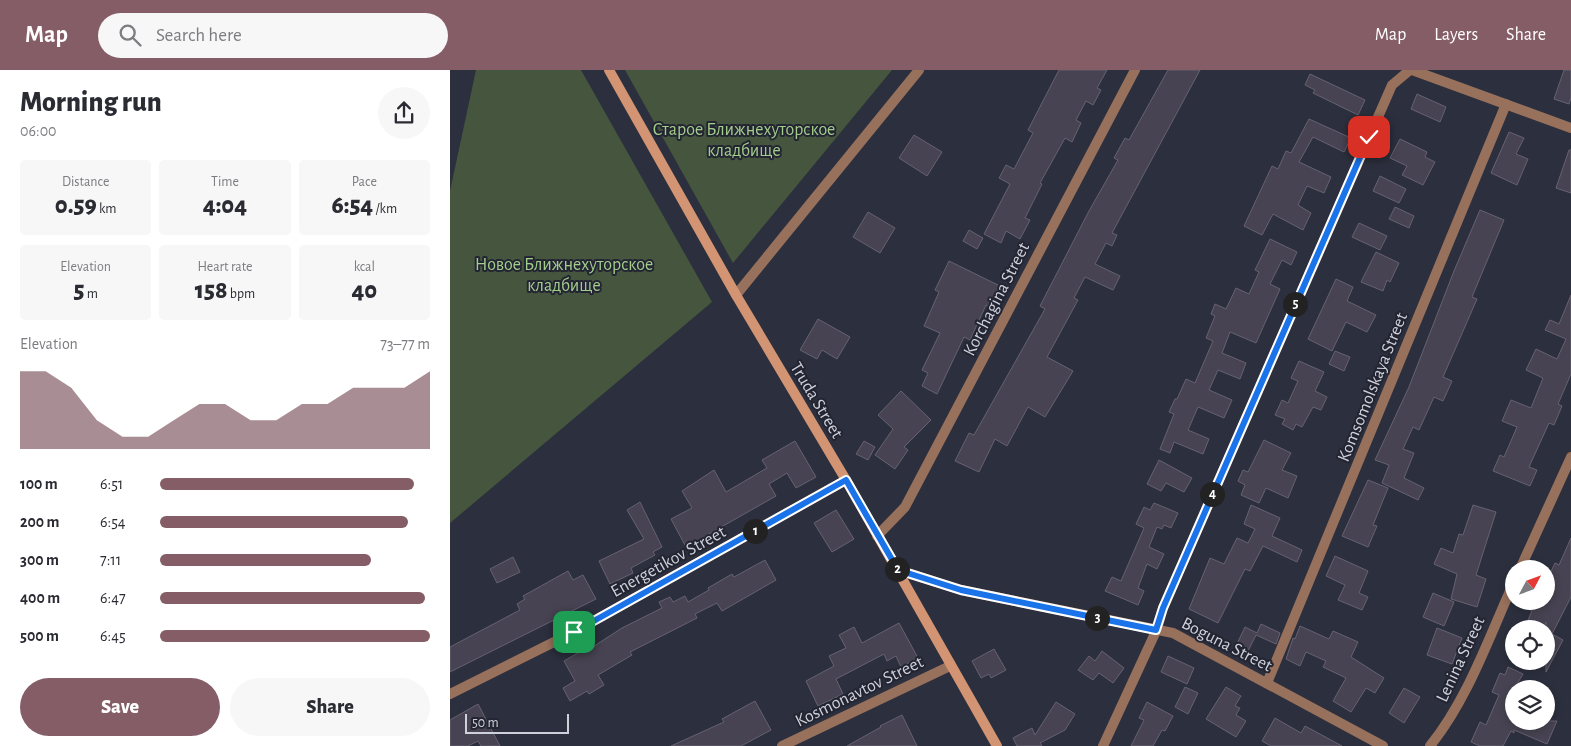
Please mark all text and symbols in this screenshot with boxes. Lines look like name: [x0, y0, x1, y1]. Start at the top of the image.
search box: [98, 13, 448, 58]
icon: search: [116, 21, 144, 49]
text: Map: [25, 23, 68, 47]
text: Search here: [156, 26, 242, 45]
text: Map: [1375, 26, 1406, 44]
text: Layers: [1434, 26, 1478, 44]
text: Share: [1506, 26, 1546, 44]
button: share: [378, 87, 430, 139]
text: Morning run: [20, 89, 162, 117]
pin: [1348, 116, 1390, 158]
park label: Старое Ближнехуторское кладбище: [653, 121, 835, 160]
text: 06:00: [20, 123, 57, 139]
icon: check: [1355, 123, 1383, 151]
text: Distance: [62, 175, 109, 189]
text: Time: [211, 175, 239, 189]
text: Pace: [352, 175, 377, 189]
text: 0.59: [55, 193, 97, 218]
text: 4:04: [203, 193, 247, 218]
text: 6:54: [331, 193, 373, 218]
text: km: [97, 202, 117, 216]
text: /km: [373, 202, 397, 216]
street label: Korchagina Street: [961, 240, 1033, 359]
park label: Новое Ближнехуторское кладбище: [475, 256, 653, 295]
text: Elevation: [60, 260, 111, 274]
text: Heart rate: [198, 260, 252, 274]
text: kcal: [354, 260, 375, 274]
text: 5: [73, 278, 84, 303]
text: 158: [195, 278, 227, 303]
text: 40: [351, 278, 377, 303]
text: m: [84, 287, 98, 301]
text: bpm: [227, 287, 255, 301]
pin: 5: [1282, 292, 1308, 316]
text: 5: [1292, 297, 1299, 311]
street label: Komsomolskaya Street: [1335, 310, 1411, 465]
text: Elevation: [20, 336, 78, 352]
text: 73–77 m: [380, 336, 430, 352]
street label: Truda Street: [786, 359, 846, 442]
text: 100 m: [20, 476, 58, 492]
text: 6:51: [100, 476, 123, 492]
pin: 4: [1200, 482, 1224, 506]
text: 4: [1209, 487, 1216, 501]
text: 200 m: [20, 514, 60, 530]
text: 6:54: [100, 514, 126, 530]
pin: 1: [742, 518, 768, 544]
street label: Energetikov Street: [608, 523, 729, 601]
text: 1: [753, 524, 758, 538]
text: 300 m: [20, 552, 59, 568]
text: 7:11: [100, 552, 121, 568]
pin: 2: [884, 556, 910, 582]
north arrow: [1505, 560, 1555, 610]
map controls: [1505, 560, 1555, 730]
text: 2: [894, 562, 901, 576]
text: 400 m: [20, 590, 60, 606]
text: 6:47: [100, 590, 126, 606]
pin: 3: [1084, 606, 1110, 630]
pin: [553, 611, 595, 653]
text: 3: [1094, 611, 1101, 625]
street label: Boguna Street: [1178, 614, 1275, 676]
street label: Lenina Street: [1433, 614, 1489, 705]
icon: arrive: [560, 618, 588, 646]
button: locate: [1505, 620, 1555, 670]
text: 500 m: [20, 628, 59, 644]
text: 6:45: [100, 628, 126, 644]
street label: Kosmonavtov Street: [793, 653, 927, 731]
button: Save: [20, 678, 220, 736]
button: Share: [230, 678, 430, 736]
button: layers: [1505, 680, 1555, 730]
scale bar: [465, 711, 569, 734]
text: 50 m: [472, 716, 499, 730]

